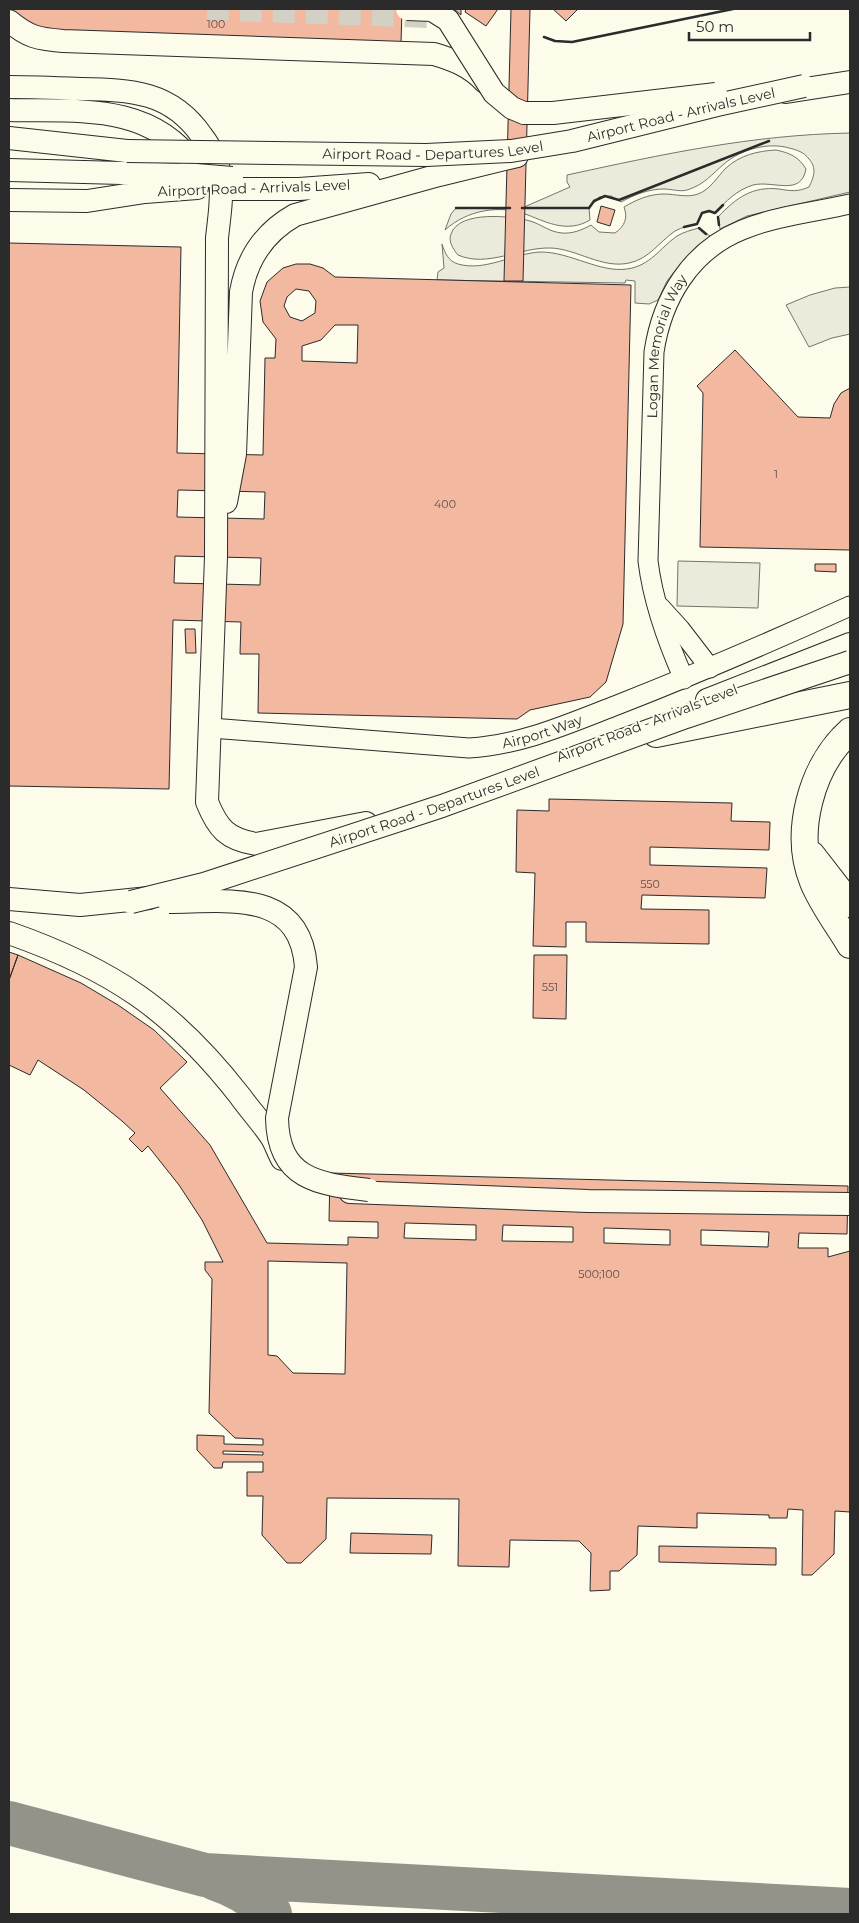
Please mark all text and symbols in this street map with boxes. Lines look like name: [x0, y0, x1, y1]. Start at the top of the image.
scale bar: [689, 10, 810, 42]
house number: 100: [207, 17, 225, 31]
text: 50 m: [696, 17, 734, 36]
street label: Airport Road - Arrivals Level: [585, 84, 777, 146]
street label: Airport Road - Departures Level: [322, 137, 545, 164]
street label: Airport Road - Arrivals Level: [157, 176, 351, 200]
street label: Logan Memorial Way: [643, 270, 691, 419]
house number: 1: [774, 467, 778, 481]
house number: 400: [434, 497, 456, 511]
street label: Airport Road - Arrivals Level: [554, 680, 740, 766]
street label: Airport Way: [500, 710, 585, 753]
street label: Airport Road - Departures Level: [327, 762, 542, 851]
house number: 550: [640, 877, 660, 891]
house number: 551: [542, 980, 558, 994]
house number: 500;100: [578, 1267, 620, 1281]

